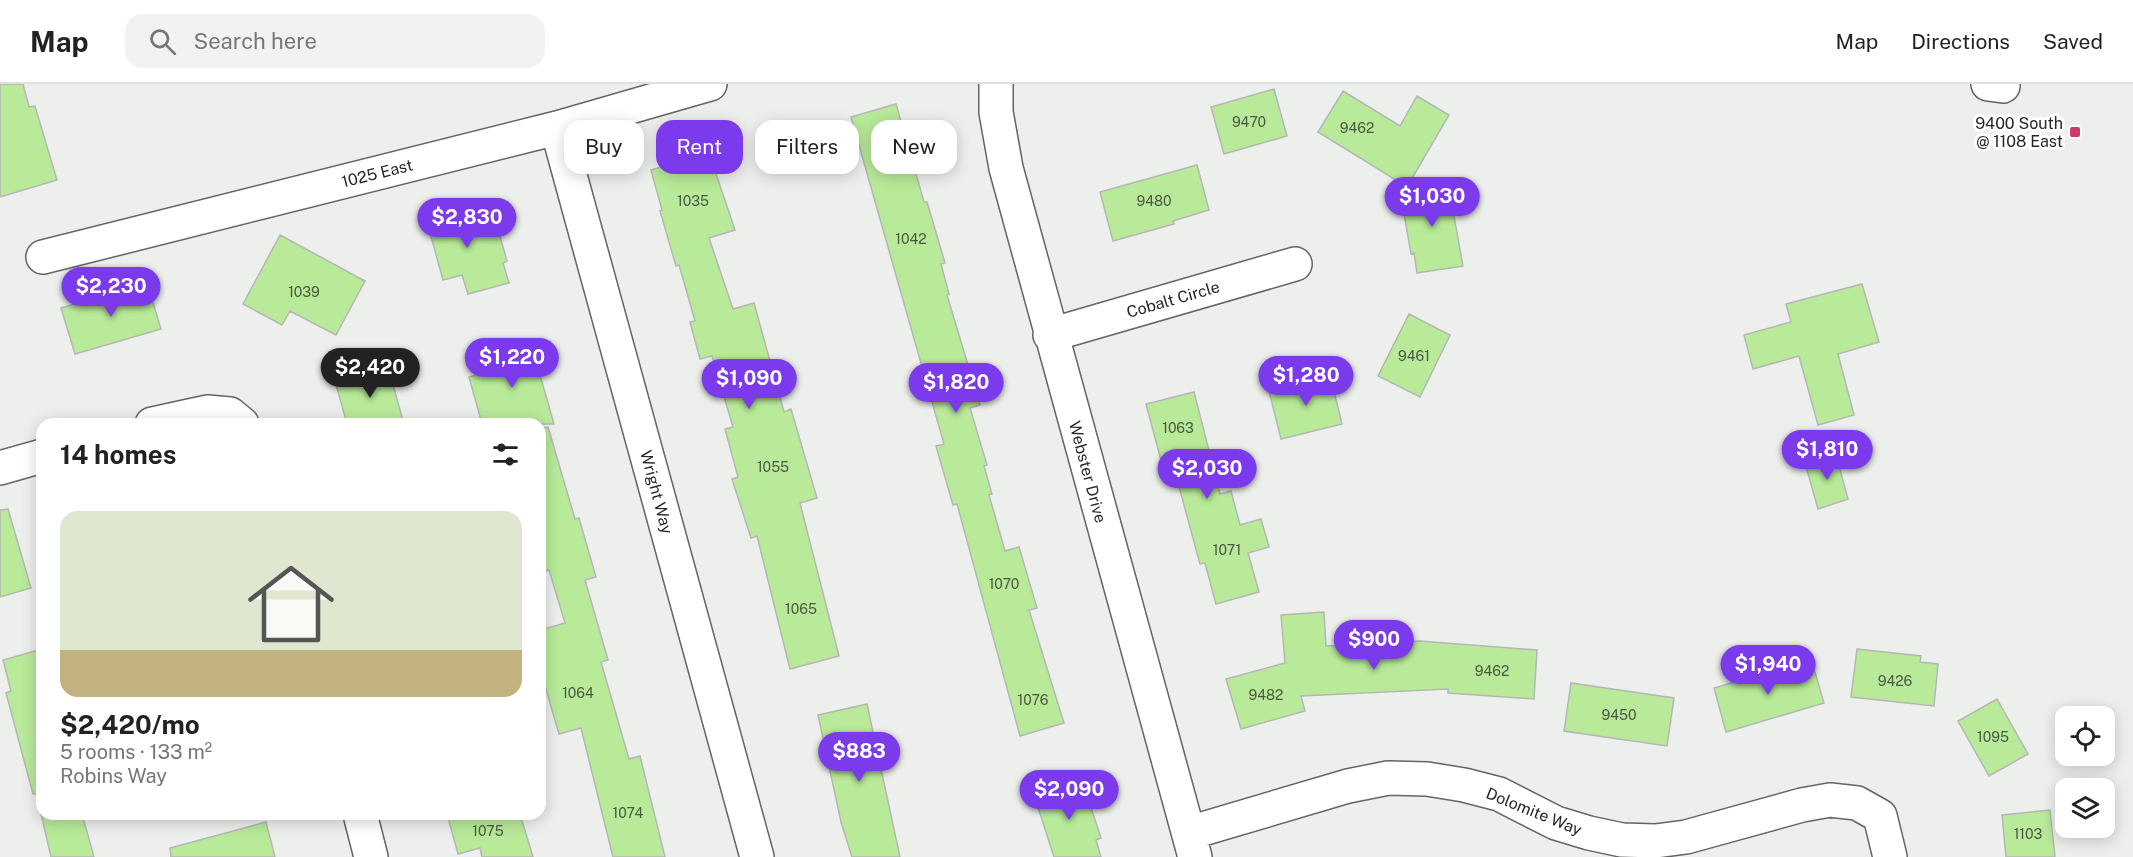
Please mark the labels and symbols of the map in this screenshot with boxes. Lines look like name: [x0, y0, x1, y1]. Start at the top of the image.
house number: 9470: [1232, 114, 1266, 130]
place label: 9400 South @ 1108 East: [1975, 114, 2063, 151]
house number: 9462: [1340, 120, 1374, 136]
marker: 9400 South @ 1108 East: [2068, 125, 2082, 139]
street label: 1025 East: [340, 155, 415, 191]
pin: $1,030: [1383, 177, 1481, 228]
house number: 1035: [677, 193, 709, 209]
house number: 9480: [1136, 193, 1172, 209]
pin: $2,830: [418, 198, 516, 249]
house number: 1042: [895, 231, 927, 247]
pin: $2,230: [62, 267, 160, 318]
street label: Cobalt Circle: [1124, 277, 1222, 322]
house number: 1039: [288, 284, 320, 300]
pin: $1,220: [463, 338, 561, 389]
pin: $2,420: [321, 348, 419, 399]
house number: 9461: [1398, 348, 1430, 364]
pin: $1,280: [1257, 356, 1355, 407]
pin: $1,090: [700, 359, 798, 410]
pin: $1,820: [907, 363, 1005, 414]
street label: Webster Drive: [1065, 419, 1110, 525]
house number: 1063: [1162, 420, 1194, 436]
pin: $1,810: [1778, 430, 1876, 481]
street label: Wright Way: [636, 448, 677, 536]
pin: $2,030: [1158, 449, 1256, 500]
house number: 1055: [757, 459, 789, 475]
house number: 1071: [1213, 542, 1241, 558]
house number: 1070: [989, 576, 1019, 592]
house number: 1065: [785, 601, 817, 617]
pin: $900: [1338, 620, 1410, 671]
pin: $1,940: [1719, 645, 1817, 696]
house number: 9462: [1475, 663, 1509, 679]
house number: 9426: [1878, 673, 1913, 689]
house number: 1064: [562, 685, 594, 701]
house number: 9482: [1249, 687, 1283, 703]
house number: 1076: [1018, 692, 1049, 708]
house number: 9450: [1602, 707, 1636, 723]
house number: 1095: [1977, 729, 2009, 745]
pin: $883: [823, 732, 895, 783]
pin: $2,090: [1020, 770, 1118, 821]
street label: Dolomite Way: [1483, 784, 1585, 839]
house number: 1074: [613, 805, 644, 821]
house number: 1075: [472, 823, 504, 839]
house number: 1103: [2014, 826, 2043, 842]

